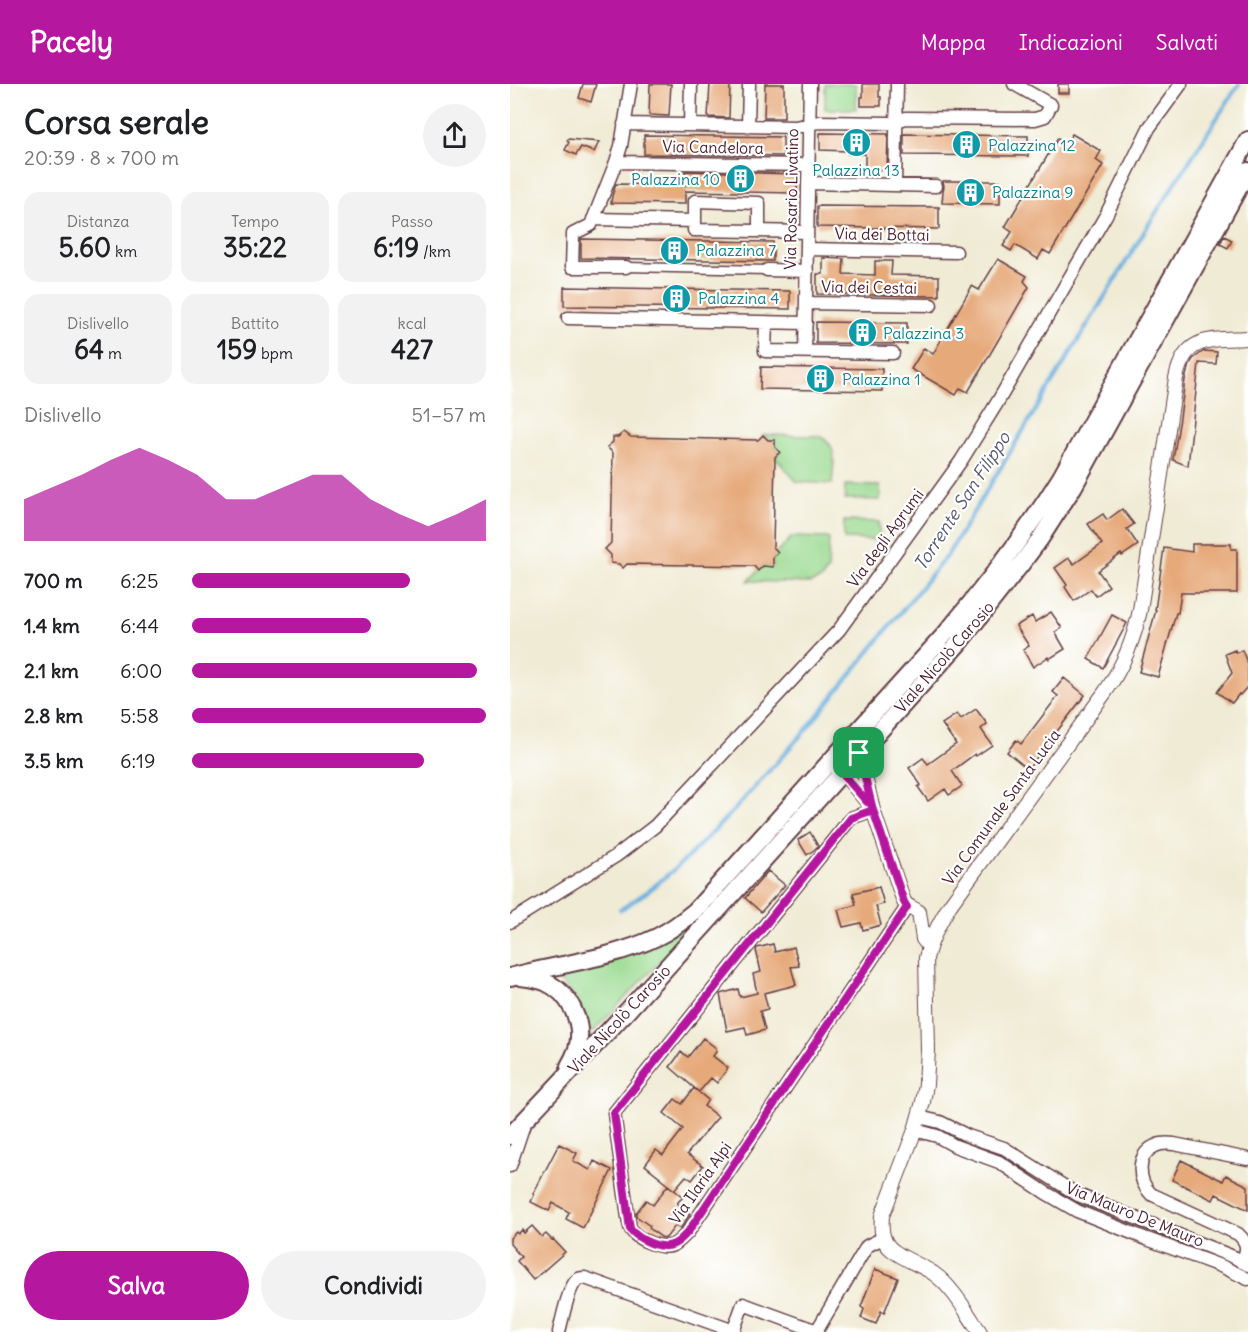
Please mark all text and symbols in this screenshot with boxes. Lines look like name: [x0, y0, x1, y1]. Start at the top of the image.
text: Pacely: [30, 24, 113, 60]
text: Mappa: [921, 29, 986, 56]
text: Indicazioni: [1019, 29, 1123, 56]
text: Salvati: [1156, 29, 1218, 56]
text: Corsa serale: [24, 101, 209, 143]
button: share: [423, 104, 486, 167]
building icon: Palazzina 13: [840, 126, 872, 158]
street label: Via Rosario Livatino: [780, 128, 802, 270]
building icon: Palazzina 12: [951, 129, 983, 161]
place label: Palazzina 12: [988, 135, 1076, 155]
street label: Via Candelora: [662, 136, 764, 158]
text: 20:39 · 8 × 700 m: [24, 145, 179, 170]
place label: Palazzina 13: [812, 160, 900, 180]
building icon: Palazzina 10: [725, 163, 757, 195]
place label: Palazzina 10: [631, 169, 720, 189]
building icon: Palazzina 9: [955, 176, 987, 208]
place label: Palazzina 9: [992, 182, 1073, 202]
text: Distanza: [67, 211, 129, 231]
text: Tempo: [231, 211, 279, 231]
text: Passo: [391, 211, 433, 231]
street label: Via dei Bottai: [834, 223, 930, 245]
text: 5.60: [59, 231, 111, 264]
text: 35:22: [223, 231, 287, 264]
text: 6:19: [373, 231, 419, 264]
building icon: Palazzina 7: [659, 234, 691, 266]
place label: Palazzina 7: [696, 240, 776, 260]
text: km: [111, 241, 137, 261]
text: /km: [419, 241, 451, 261]
street label: Via dei Cestai: [821, 276, 917, 298]
building icon: Palazzina 4: [661, 282, 693, 314]
place label: Palazzina 4: [698, 288, 779, 308]
text: Dislivello: [67, 313, 129, 333]
text: Battito: [231, 313, 279, 333]
text: kcal: [398, 313, 426, 333]
building icon: Palazzina 3: [846, 317, 878, 349]
place label: Palazzina 3: [883, 323, 964, 343]
text: 64: [74, 333, 104, 366]
text: 159: [217, 333, 257, 366]
text: 427: [391, 333, 433, 366]
text: m: [104, 343, 122, 363]
text: bpm: [257, 343, 293, 363]
building icon: Palazzina 1: [805, 363, 837, 395]
place label: Palazzina 1: [842, 369, 921, 389]
text: Dislivello: [24, 402, 101, 427]
text: 51–57 m: [412, 402, 486, 427]
water label: Torrente San Filippo: [909, 427, 1016, 574]
street label: Via degli Agrumi: [843, 485, 927, 591]
text: 700 m: [24, 568, 82, 593]
text: 6:25: [120, 568, 159, 593]
street label: Viale Nicolò Carosio: [890, 597, 998, 717]
text: 1.4 km: [24, 613, 80, 638]
text: 6:44: [120, 613, 159, 638]
text: 2.1 km: [24, 658, 79, 683]
text: 6:00: [120, 658, 162, 683]
text: 2.8 km: [24, 703, 83, 728]
text: 5:58: [120, 703, 159, 728]
street label: Via Comunale Santa Lucia: [938, 725, 1064, 889]
pin: [833, 727, 884, 778]
icon: arrive: [842, 736, 875, 769]
text: 3.5 km: [24, 748, 84, 773]
text: 6:19: [120, 748, 156, 773]
street label: Viale Nicolò Carosio: [563, 960, 675, 1078]
street label: Via Ilaria Alpi: [664, 1138, 736, 1228]
street label: Via Mauro De Mauro: [1063, 1177, 1207, 1251]
button: Salva: [24, 1251, 249, 1320]
button: Condividi: [261, 1251, 486, 1320]

